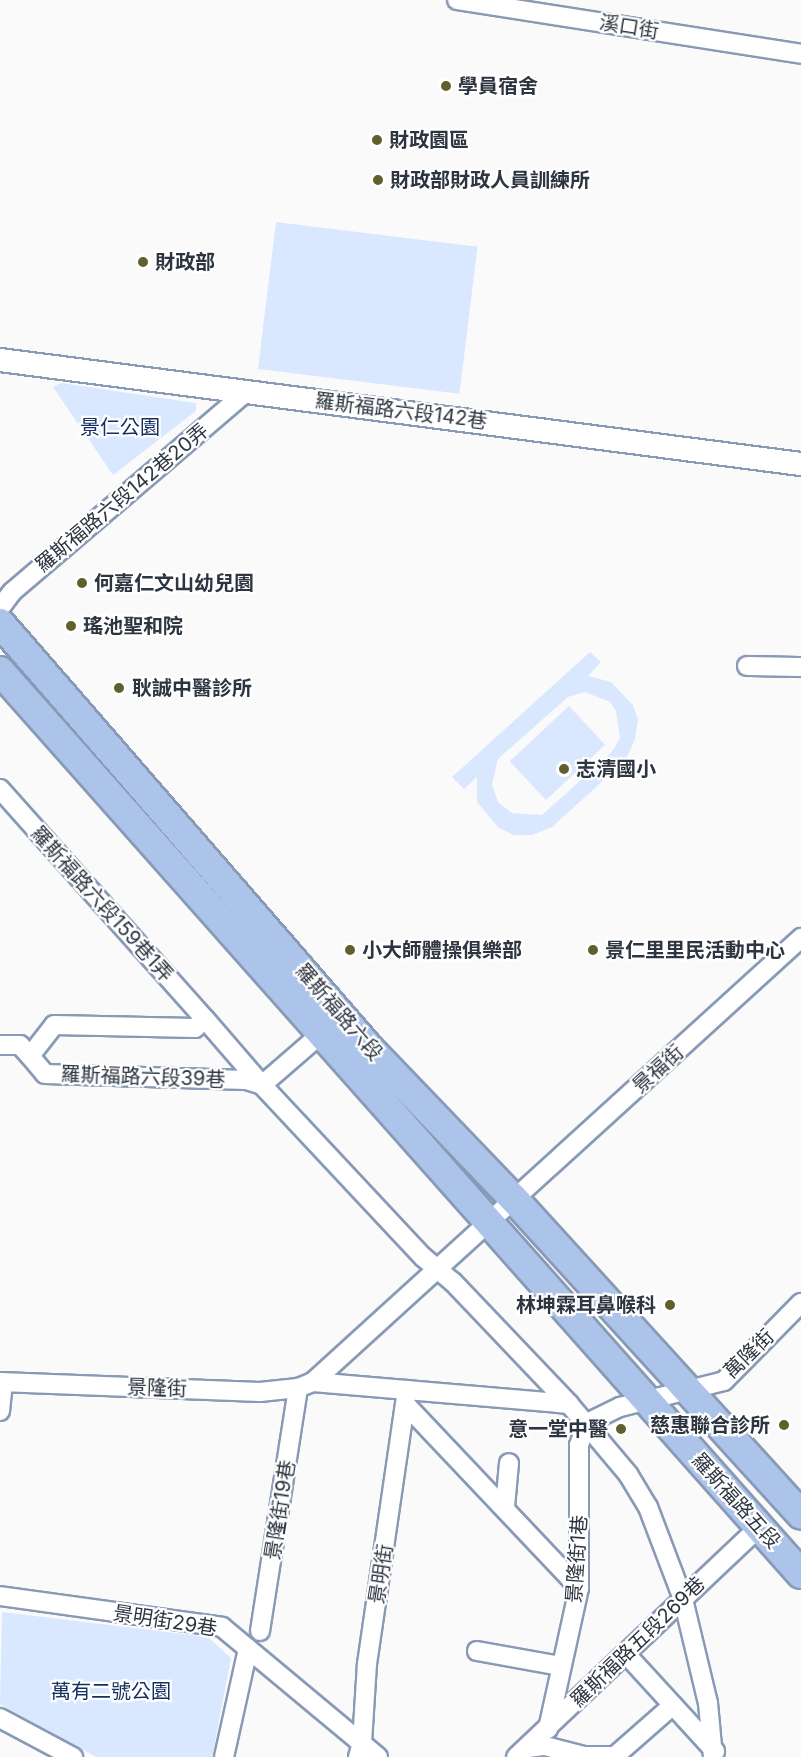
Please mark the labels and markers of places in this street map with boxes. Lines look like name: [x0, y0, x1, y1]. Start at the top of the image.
place label: 學員宿舍: [458, 74, 538, 98]
marker: 學員宿舍: [439, 79, 453, 93]
place label: 財政園區: [389, 128, 469, 152]
marker: 財政園區: [370, 133, 384, 147]
place label: 財政部財政人員訓練所: [390, 168, 590, 192]
marker: 財政部財政人員訓練所: [371, 173, 385, 187]
place label: 財政部: [155, 250, 215, 274]
marker: 財政部: [136, 255, 150, 269]
place label: 何嘉仁文山幼兒園: [94, 571, 254, 595]
marker: 何嘉仁文山幼兒園: [75, 576, 89, 590]
place label: 瑤池聖和院: [83, 614, 183, 638]
marker: 瑤池聖和院: [64, 619, 78, 633]
place label: 耿誠中醫診所: [132, 676, 252, 700]
marker: 耿誠中醫診所: [110, 679, 128, 697]
place label: 志清國小: [576, 757, 656, 781]
marker: 志清國小: [557, 762, 571, 776]
place label: 小大師體操俱樂部: [362, 938, 522, 962]
place label: 景仁里里民活動中心: [605, 938, 785, 962]
marker: 小大師體操俱樂部: [343, 943, 357, 957]
marker: 景仁里里民活動中心: [586, 943, 600, 957]
place label: 林坤霖耳鼻喉科: [516, 1293, 656, 1317]
marker: 林坤霖耳鼻喉科: [661, 1296, 679, 1314]
place label: 慈惠聯合診所: [650, 1413, 770, 1437]
marker: 慈惠聯合診所: [775, 1416, 793, 1434]
place label: 意一堂中醫: [508, 1417, 608, 1441]
marker: 意一堂中醫: [612, 1420, 630, 1438]

